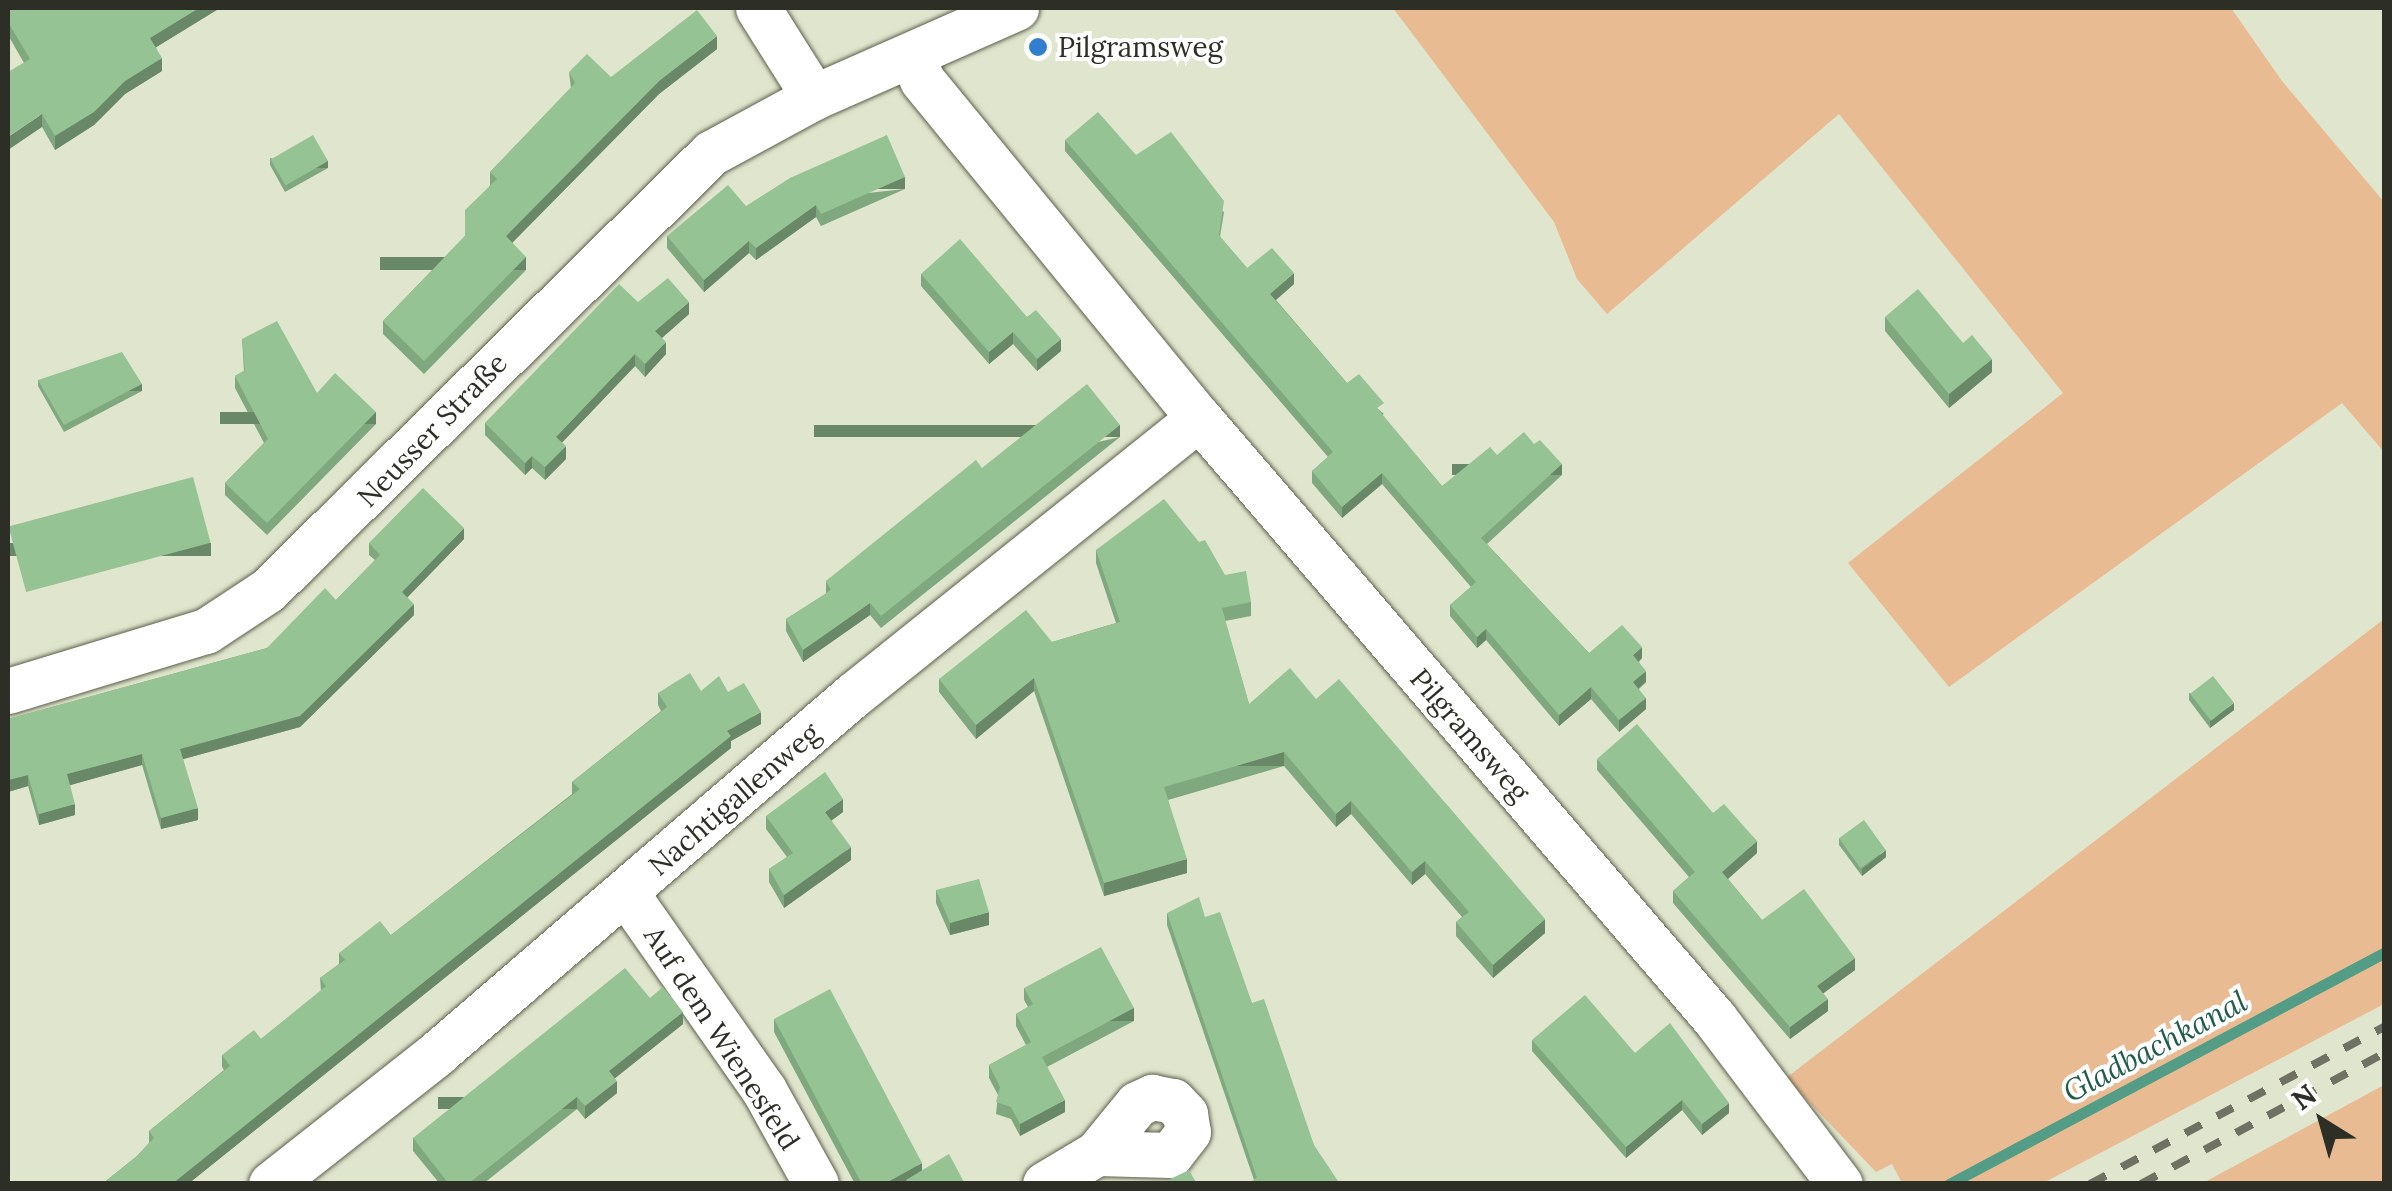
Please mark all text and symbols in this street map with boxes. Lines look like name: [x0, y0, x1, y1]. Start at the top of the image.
place label: Pilgramsweg: [1058, 30, 1223, 64]
marker: Pilgramsweg: [1027, 36, 1049, 58]
street label: Neusser Straße: [350, 346, 514, 514]
street label: Pilgramsweg: [1403, 662, 1537, 808]
street label: Nachtigallenweg: [642, 716, 826, 882]
street label: Auf dem Wienesfeld: [637, 920, 807, 1156]
water label: Gladbachkanal: [2057, 983, 2253, 1109]
north arrow: [2272, 1071, 2372, 1171]
text: N: [2284, 1076, 2323, 1118]

